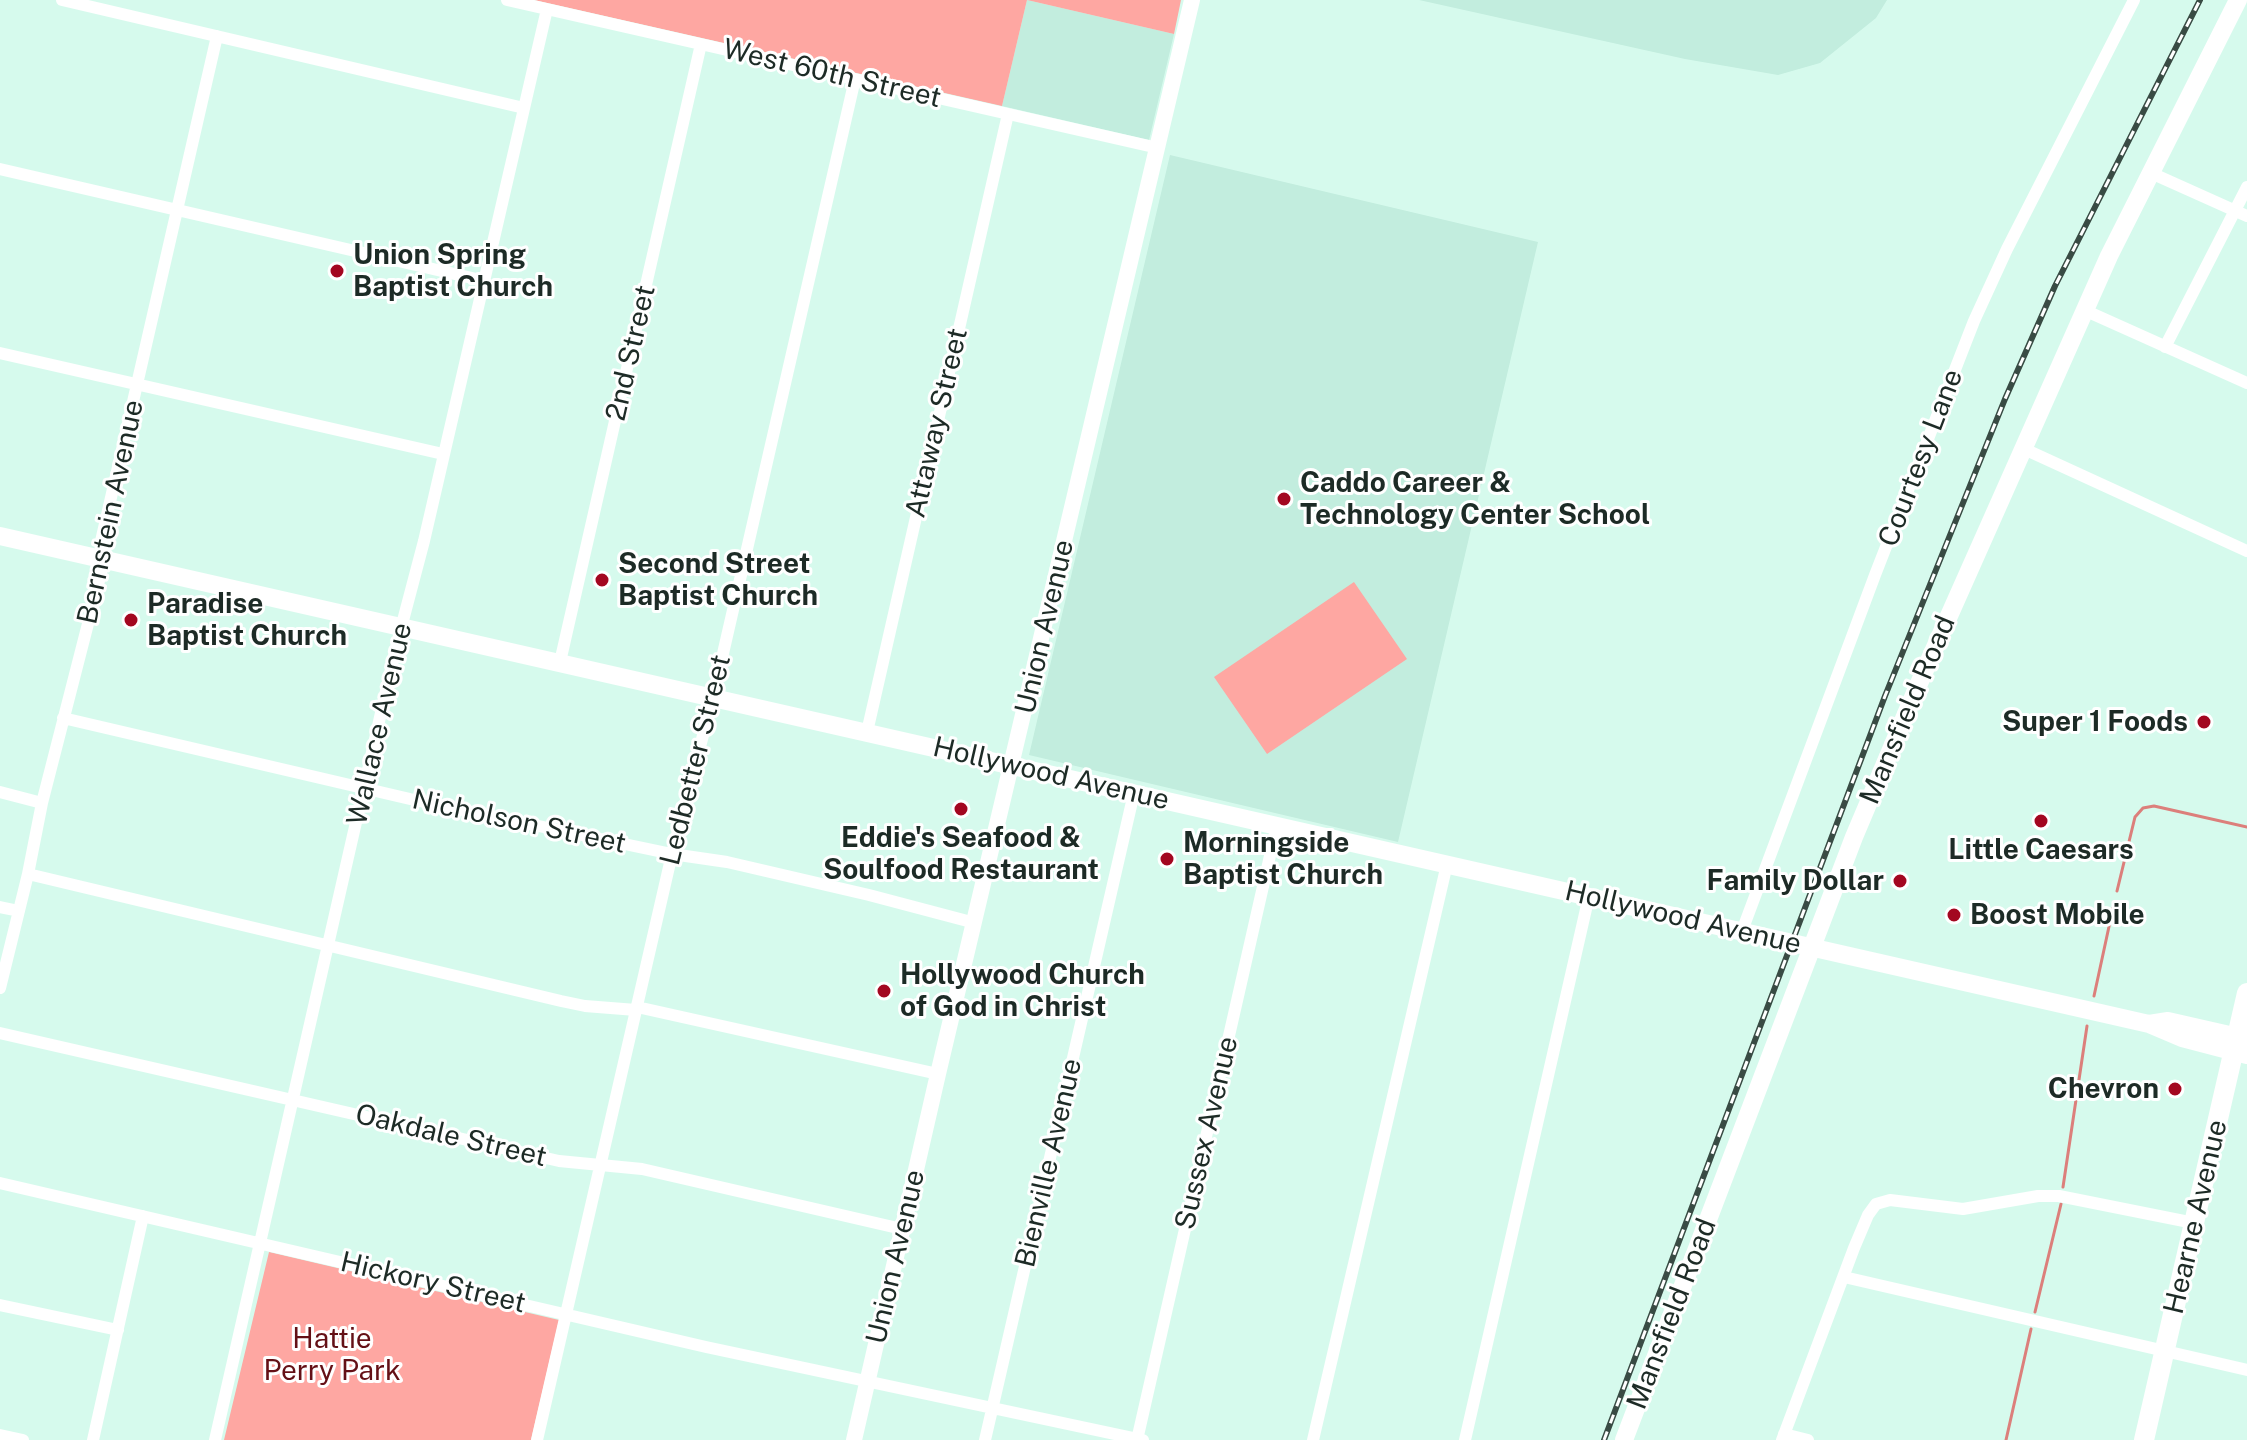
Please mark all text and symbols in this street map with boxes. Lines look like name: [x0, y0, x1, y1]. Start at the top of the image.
street label: West 60th Street: [720, 33, 944, 115]
place label: Union Spring Baptist Church: [353, 238, 553, 304]
marker: Union Spring Baptist Church: [328, 262, 346, 280]
street label: 2nd Street: [599, 282, 663, 424]
street label: Attaway Street: [899, 325, 975, 521]
street label: Courtesy Lane: [1872, 365, 1970, 551]
street label: Bernstein Avenue: [71, 397, 151, 627]
place label: Caddo Career & Technology Center School: [1300, 466, 1650, 532]
marker: Caddo Career & Technology Center School: [1275, 490, 1293, 508]
street label: Union Avenue: [1009, 537, 1081, 717]
place label: Second Street Baptist Church: [618, 547, 818, 613]
marker: Second Street Baptist Church: [593, 571, 611, 589]
place label: Paradise Baptist Church: [147, 587, 347, 653]
marker: Paradise Baptist Church: [122, 611, 140, 629]
street label: Mansfield Road: [1853, 611, 1963, 809]
street label: Wallace Avenue: [340, 619, 420, 829]
street label: Ledbetter Street: [654, 651, 738, 869]
place label: Super 1 Foods: [2002, 705, 2188, 739]
marker: Super 1 Foods: [2195, 713, 2213, 731]
street label: Hollywood Avenue: [930, 730, 1172, 818]
street label: Nicholson Street: [409, 783, 629, 861]
marker: Eddie's Seafood & Soulfood Restaurant: [952, 800, 970, 818]
marker: Little Caesars: [2032, 812, 2050, 830]
place label: Eddie's Seafood & Soulfood Restaurant: [823, 821, 1099, 887]
place label: Morningside Baptist Church: [1183, 826, 1383, 892]
place label: Little Caesars: [1948, 833, 2134, 867]
marker: Morningside Baptist Church: [1158, 850, 1176, 868]
place label: Family Dollar: [1706, 864, 1884, 898]
marker: Family Dollar: [1891, 872, 1909, 890]
street label: Hollywood Avenue: [1562, 874, 1804, 962]
place label: Boost Mobile: [1970, 898, 2145, 932]
marker: Boost Mobile: [1945, 906, 1963, 924]
place label: Hollywood Church of God in Christ: [900, 958, 1145, 1024]
marker: Hollywood Church of God in Christ: [875, 982, 893, 1000]
street label: Sussex Avenue: [1168, 1033, 1246, 1233]
street label: Bienville Avenue: [1009, 1055, 1089, 1271]
place label: Chevron: [2048, 1072, 2159, 1106]
marker: Chevron: [2166, 1080, 2184, 1098]
street label: Oakdale Street: [352, 1098, 550, 1174]
street label: Hearne Avenue: [2157, 1117, 2235, 1317]
street label: Union Avenue: [860, 1167, 932, 1347]
street label: Mansfield Road: [1620, 1214, 1724, 1414]
street label: Hickory Street: [337, 1245, 529, 1321]
park label: Hattie Perry Park: [263, 1322, 401, 1388]

